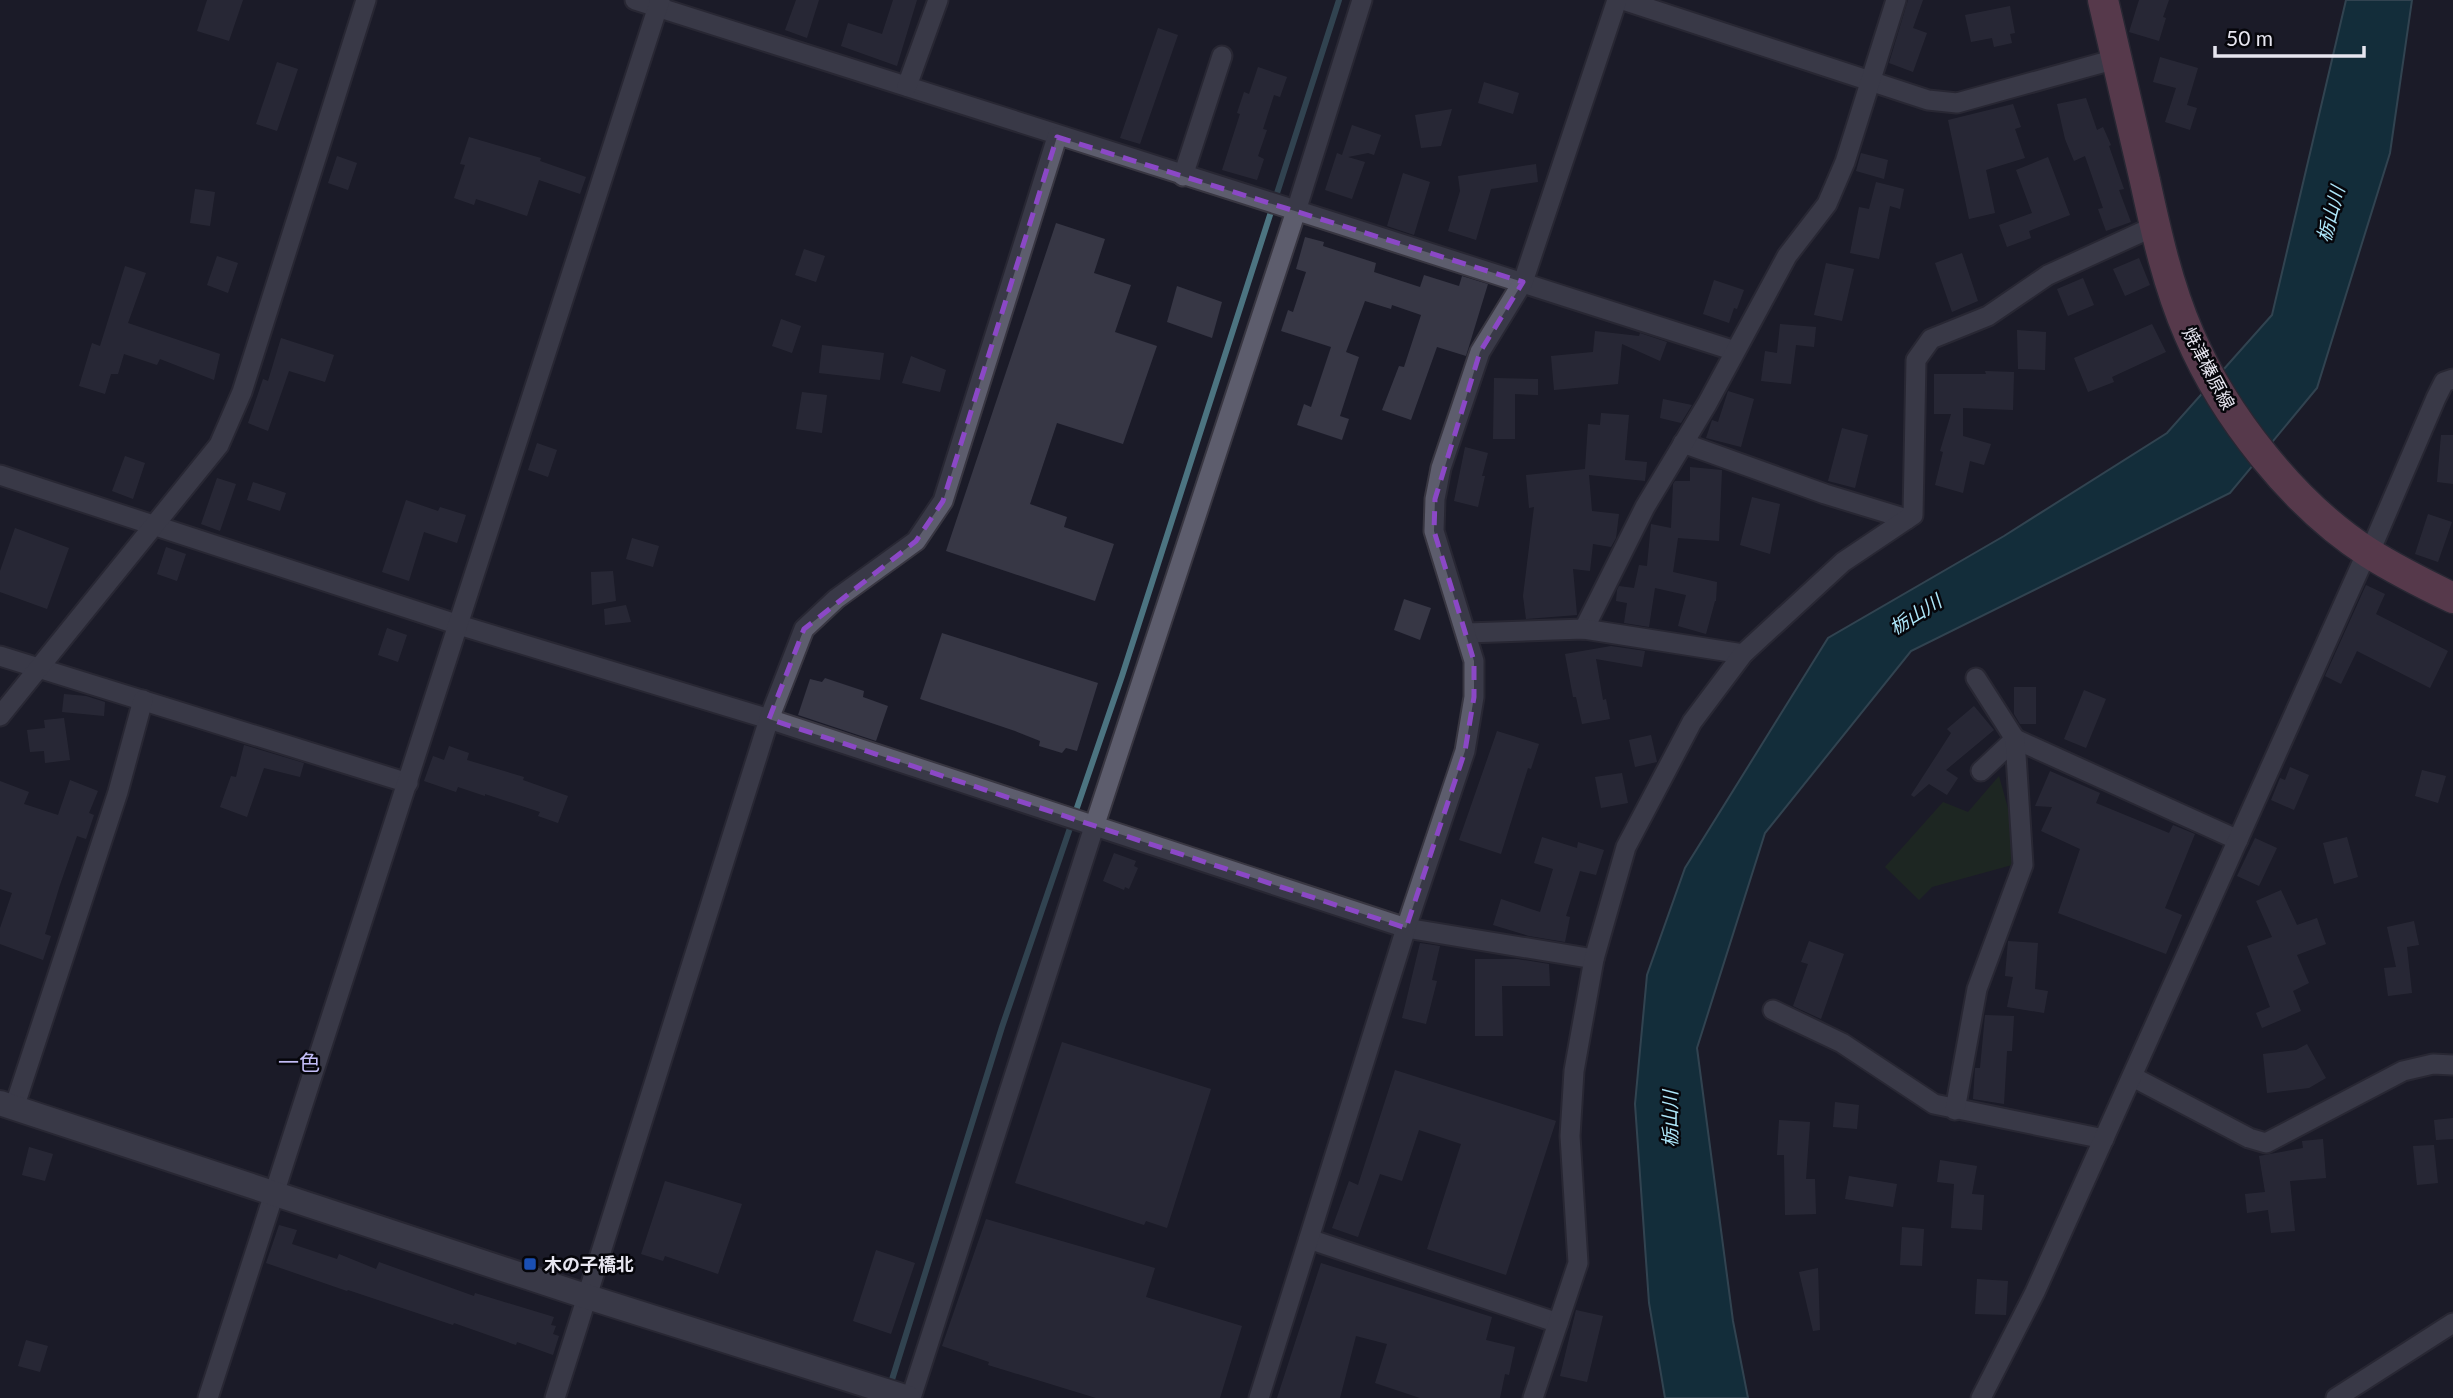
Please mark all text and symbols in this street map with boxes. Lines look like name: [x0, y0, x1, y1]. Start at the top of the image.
scale bar: [2215, 14, 2364, 58]
text: 50 m: [2226, 25, 2273, 50]
water label: 栃山川: [2312, 182, 2349, 245]
street label: 焼津榛原線: [2178, 323, 2240, 413]
water label: 栃山川: [1885, 588, 1947, 639]
district label: 一色: [278, 1049, 320, 1074]
water label: 栃山川: [1658, 1089, 1681, 1148]
place label: 木の子橋北: [544, 1253, 634, 1275]
marker: 木の子橋北: [522, 1256, 538, 1272]

